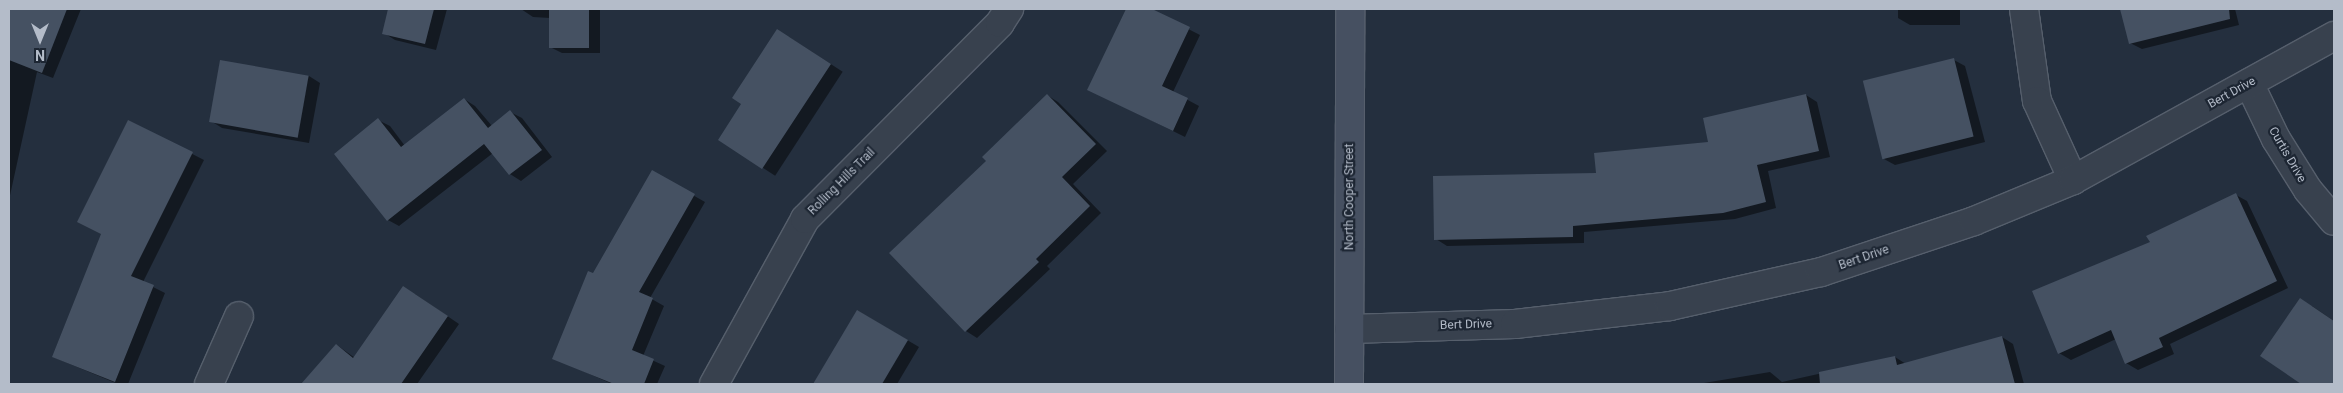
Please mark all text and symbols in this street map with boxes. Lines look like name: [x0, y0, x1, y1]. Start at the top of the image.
north arrow: [15, 15, 65, 65]
text: N: [35, 47, 45, 63]
street label: Bert Drive: [2206, 74, 2258, 112]
street label: Curtis Drive: [2265, 125, 2309, 185]
street label: North Cooper Street: [1343, 144, 1357, 250]
street label: Rolling Hills Trail: [806, 146, 878, 218]
street label: Bert Drive: [1837, 243, 1891, 273]
street label: Bert Drive: [1440, 317, 1492, 333]

